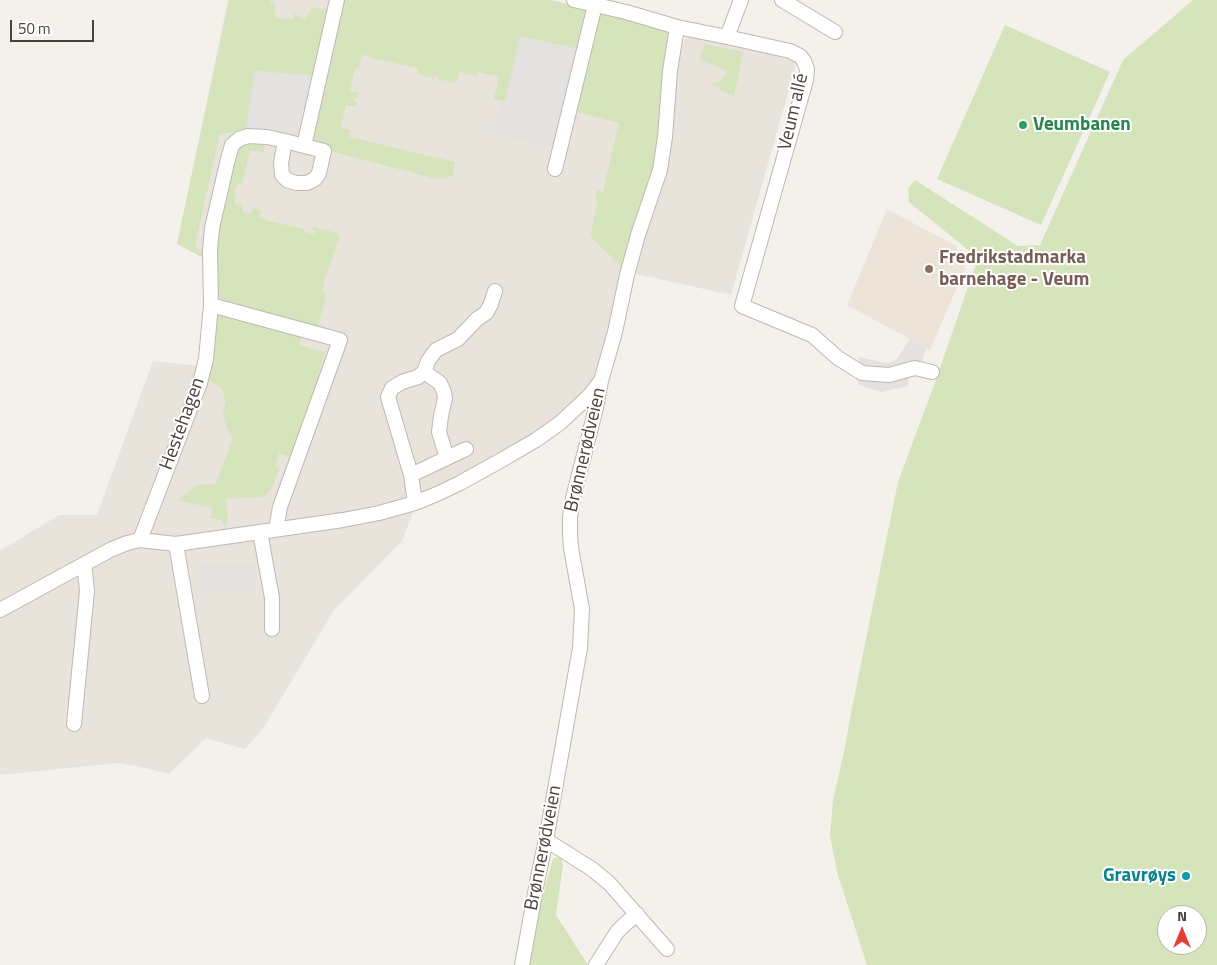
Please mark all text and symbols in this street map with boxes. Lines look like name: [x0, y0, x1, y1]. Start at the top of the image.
scale bar: [12, 10, 96, 42]
text: 50 m: [18, 17, 51, 40]
street label: Veum allé: [774, 71, 814, 153]
place label: Veumbanen: [1033, 114, 1131, 136]
marker: Veumbanen: [1017, 119, 1029, 131]
place label: Fredrikstadmarka barnehage - Veum: [939, 247, 1090, 291]
marker: Fredrikstadmarka barnehage - Veum: [923, 263, 935, 275]
street label: Hestehagen: [156, 375, 210, 473]
street label: Brønnerødveien: [561, 386, 611, 514]
street label: Brønnerødveien: [521, 783, 567, 913]
place label: Gravrøys: [1103, 865, 1176, 887]
marker: Gravrøys: [1180, 870, 1192, 882]
north arrow: [1157, 905, 1207, 955]
text: N: [1177, 905, 1187, 926]

